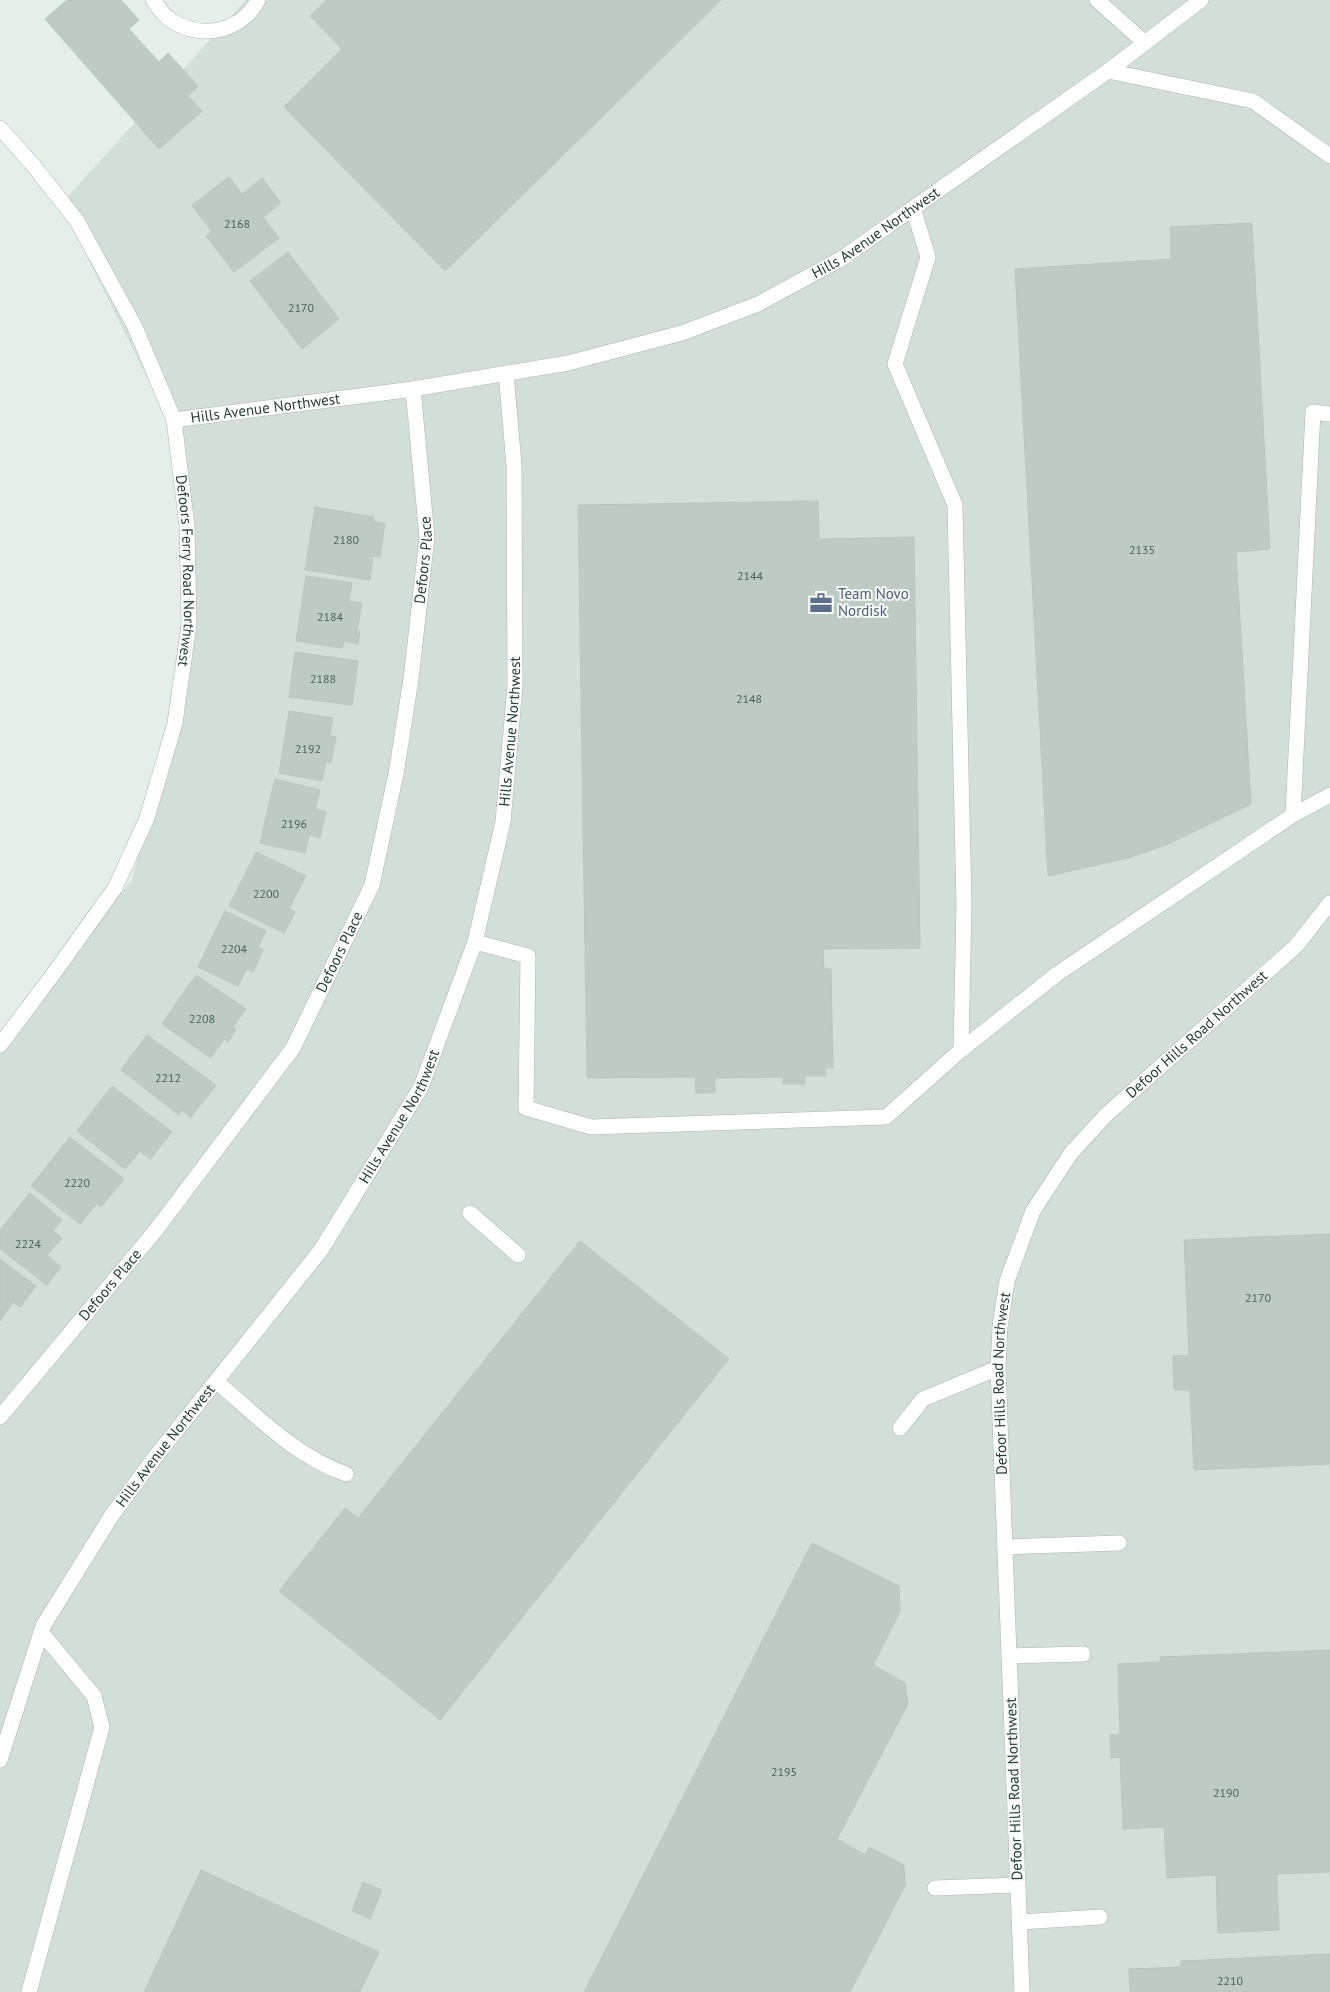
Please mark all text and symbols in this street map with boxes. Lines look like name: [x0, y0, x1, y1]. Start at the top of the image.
street label: Hills Avenue Northwest: [808, 183, 943, 282]
house number: 2168: [224, 216, 250, 231]
house number: 2170: [288, 300, 315, 315]
street label: Hills Avenue Northwest: [189, 389, 341, 427]
street label: Defoors Ferry Road Northwest: [172, 474, 199, 668]
street label: Defoors Place: [410, 515, 436, 605]
house number: 2180: [333, 532, 360, 547]
house number: 2135: [1129, 542, 1155, 557]
house number: 2144: [737, 568, 764, 583]
place label: Team Novo Nordisk: [838, 584, 909, 620]
office icon: Team Novo Nordisk: [808, 590, 834, 616]
house number: 2184: [317, 609, 344, 624]
street label: Hills Avenue Northwest: [494, 656, 524, 807]
house number: 2188: [310, 671, 336, 686]
house number: 2148: [736, 691, 762, 706]
house number: 2192: [295, 741, 321, 756]
house number: 2196: [281, 816, 307, 831]
house number: 2200: [253, 886, 280, 901]
street label: Defoors Place: [311, 908, 367, 995]
house number: 2204: [221, 941, 248, 956]
street label: Defoor Hills Road Northwest: [1121, 966, 1271, 1102]
house number: 2208: [189, 1011, 215, 1026]
street label: Hills Avenue Northwest: [354, 1047, 443, 1187]
house number: 2212: [155, 1070, 181, 1085]
house number: 2220: [64, 1175, 91, 1190]
house number: 2224: [15, 1236, 42, 1251]
street label: Defoors Place: [74, 1245, 145, 1324]
house number: 2170: [1245, 1290, 1272, 1305]
street label: Defoor Hills Road Northwest: [988, 1291, 1014, 1475]
street label: Hills Avenue Northwest: [111, 1380, 219, 1511]
street label: Defoor Hills Road Northwest: [1001, 1697, 1026, 1881]
house number: 2195: [771, 1764, 797, 1779]
house number: 2190: [1213, 1785, 1240, 1800]
house number: 2210: [1217, 1973, 1244, 1988]

